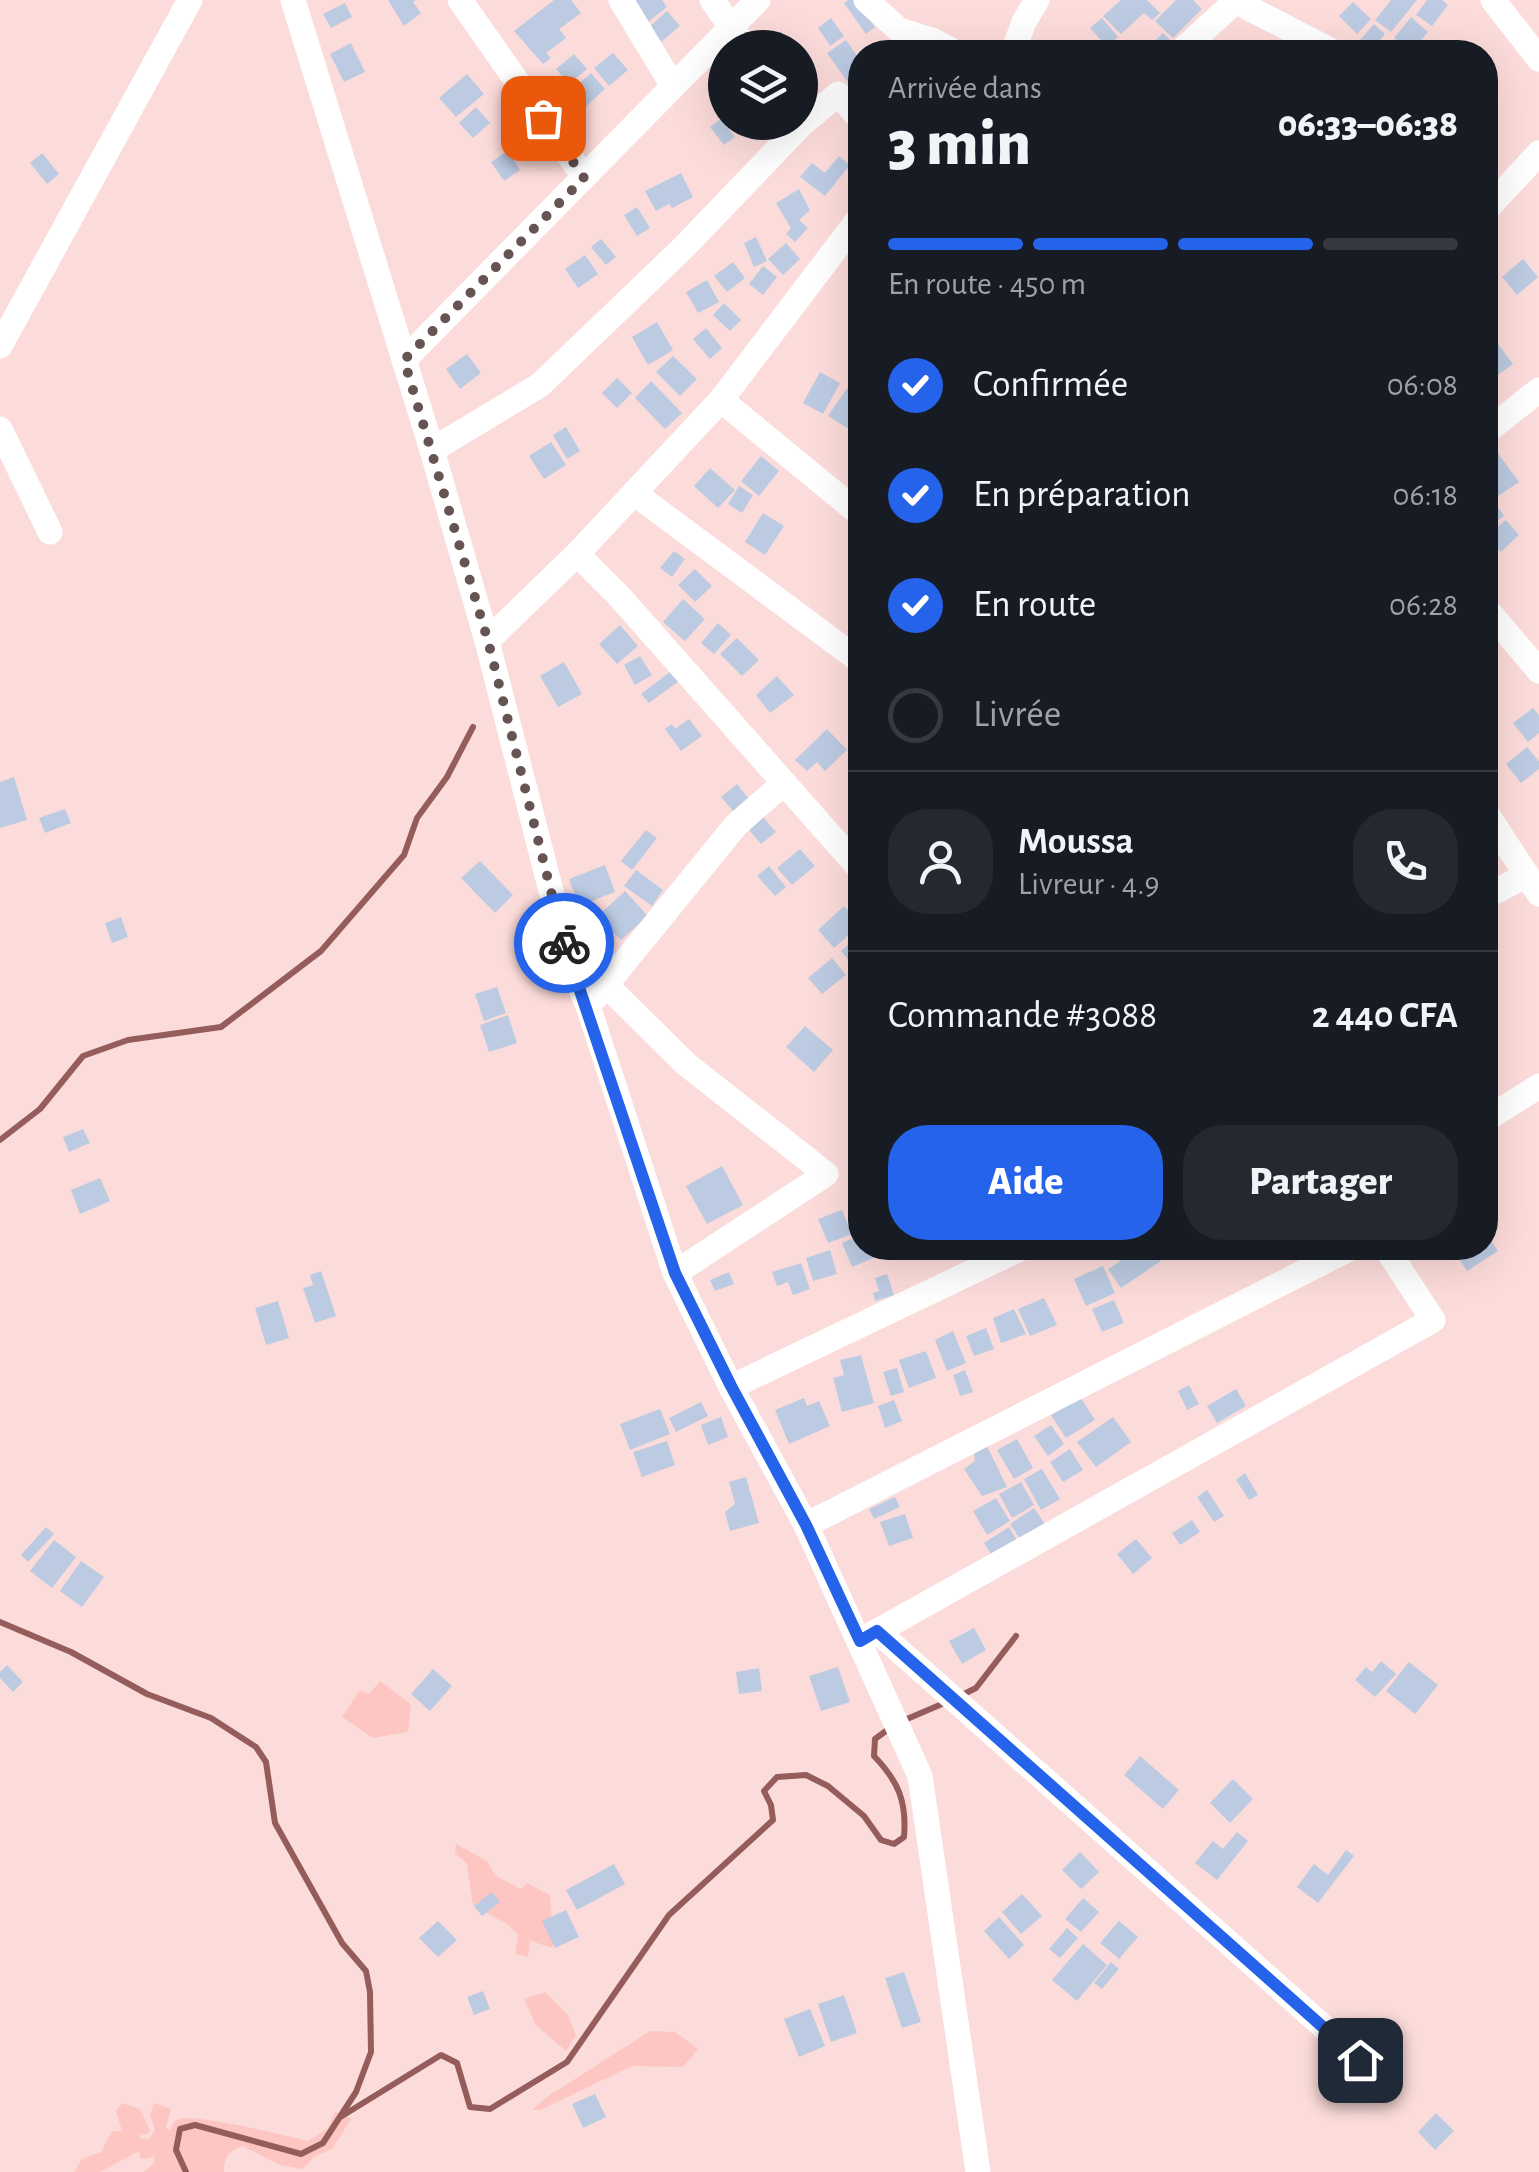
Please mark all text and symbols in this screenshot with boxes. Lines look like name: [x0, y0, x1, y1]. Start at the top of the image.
map controls: [708, 30, 818, 140]
button: layers: [708, 30, 818, 140]
text: Arrivée dans: [888, 72, 1042, 104]
pin: [501, 76, 586, 161]
icon: bag: [516, 91, 571, 146]
text: 06:33–06:38: [1278, 106, 1458, 144]
text: 3 min: [888, 112, 1031, 177]
text: En route · 450 m: [888, 268, 1086, 300]
icon: check: [888, 358, 943, 413]
text: Confirmée: [973, 366, 1128, 404]
text: 06:08: [1387, 369, 1458, 401]
icon: check: [888, 468, 943, 523]
text: En préparation: [973, 476, 1191, 514]
text: 06:18: [1393, 479, 1458, 511]
icon: check: [888, 578, 943, 633]
text: En route: [973, 586, 1096, 624]
text: 06:28: [1389, 589, 1458, 621]
text: Livrée: [973, 696, 1061, 734]
button: person: [888, 809, 993, 914]
button: phone: [1353, 809, 1458, 914]
text: Moussa: [1018, 823, 1134, 861]
text: Livreur · 4.9: [1018, 868, 1160, 900]
courier: [514, 893, 614, 993]
icon: bike: [537, 916, 592, 971]
text: Commande #3088: [888, 997, 1157, 1035]
text: 2 440 CFA: [1312, 997, 1458, 1035]
button: Aide: [888, 1125, 1163, 1240]
button: Partager: [1183, 1125, 1458, 1240]
pin: [1318, 2018, 1403, 2103]
icon: home: [1333, 2033, 1388, 2088]

